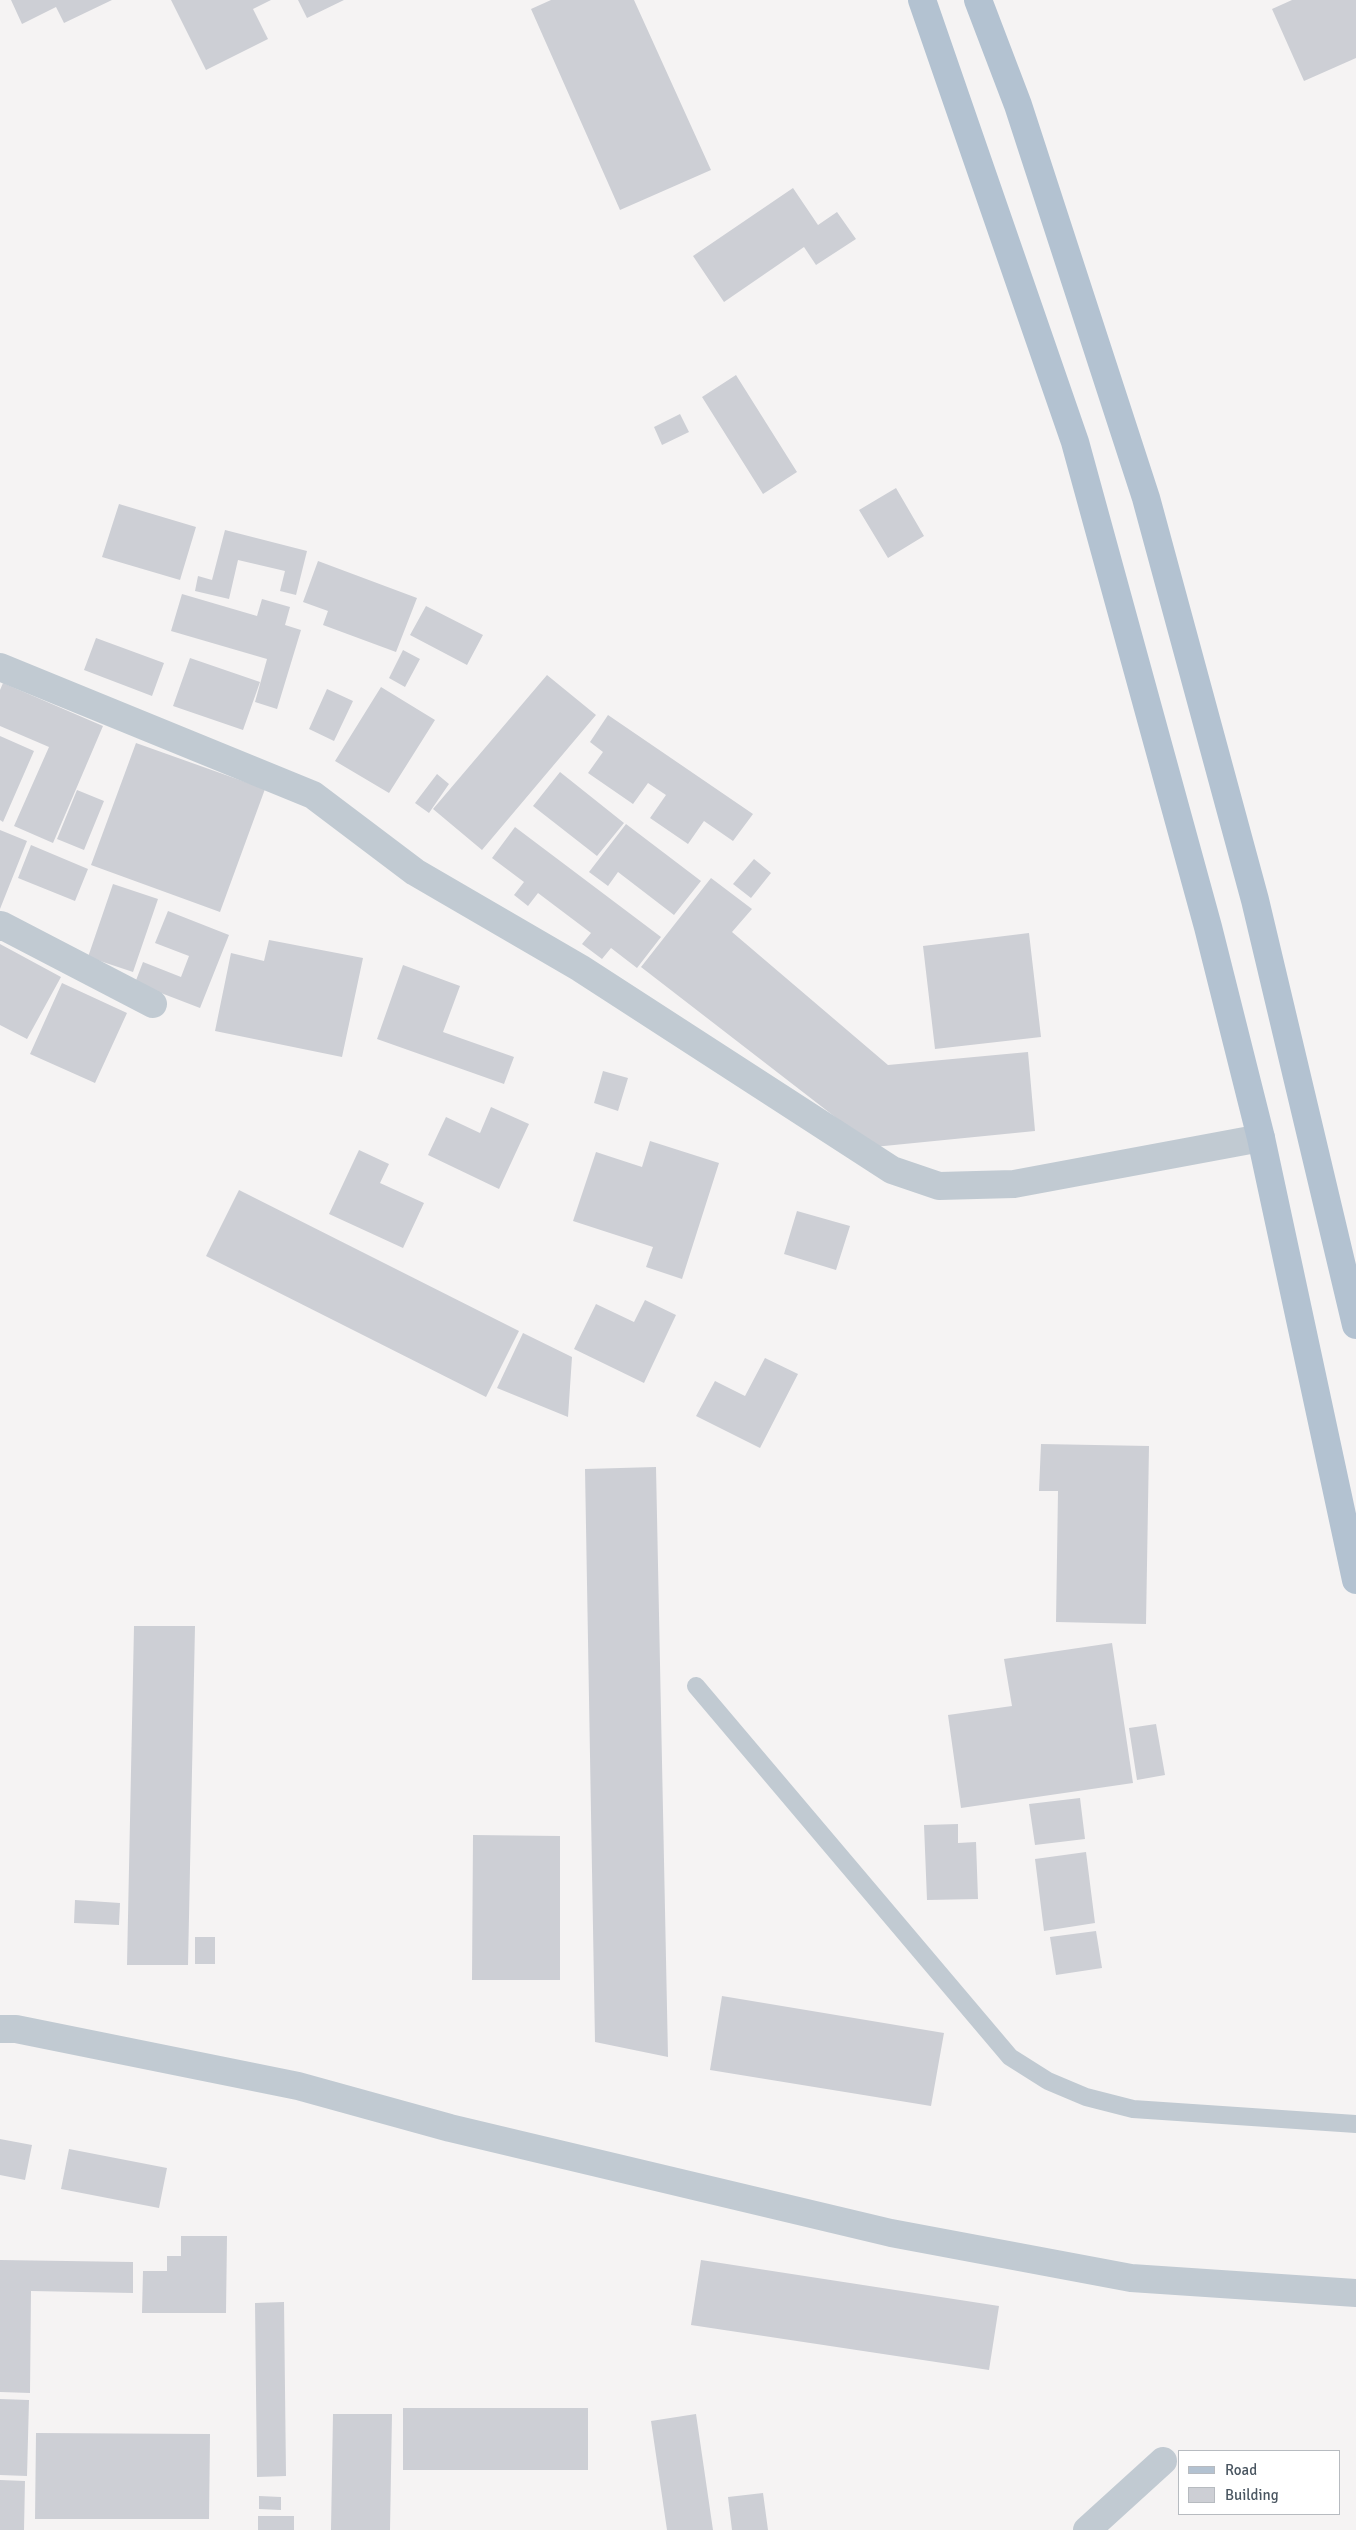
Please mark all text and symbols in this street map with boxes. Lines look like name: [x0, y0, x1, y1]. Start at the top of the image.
legend: [1178, 2450, 1341, 2515]
text: Road: [1225, 2461, 1257, 2479]
text: Building: [1225, 2486, 1279, 2504]

